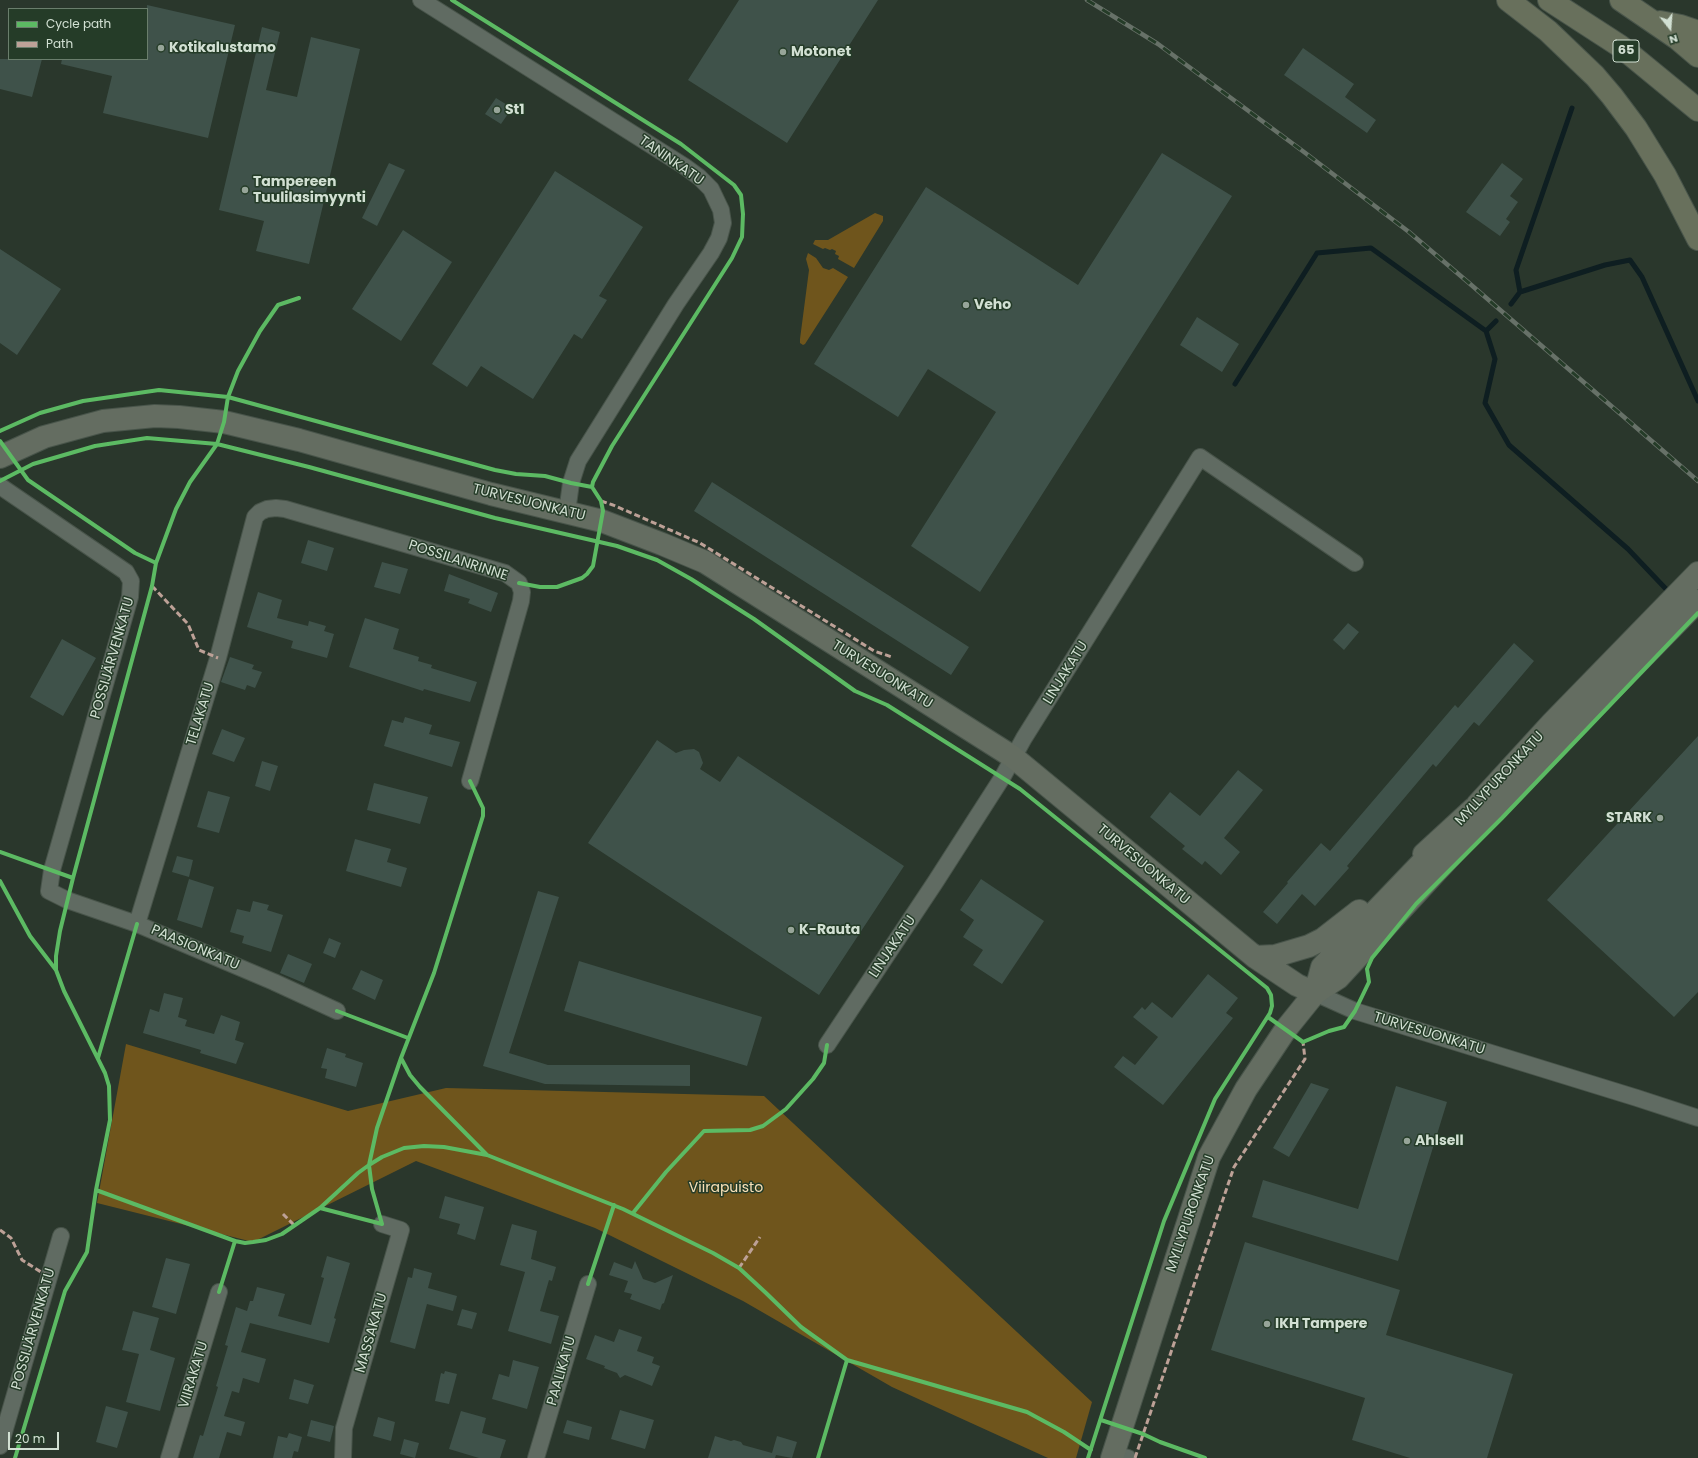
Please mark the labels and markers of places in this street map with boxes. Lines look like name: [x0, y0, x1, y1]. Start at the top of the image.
place label: Kotikalustamo: [169, 40, 276, 56]
marker: Kotikalustamo: [156, 43, 166, 53]
place label: Motonet: [791, 44, 851, 60]
marker: Motonet: [778, 47, 788, 57]
place label: St1: [505, 102, 525, 118]
marker: St1: [492, 105, 502, 115]
place label: Tampereen Tuulilasimyynti: [253, 174, 366, 206]
marker: Tampereen Tuulilasimyynti: [240, 185, 250, 195]
place label: Veho: [974, 297, 1011, 313]
marker: Veho: [961, 300, 971, 310]
place label: STARK: [1606, 810, 1652, 826]
marker: STARK: [1655, 813, 1665, 823]
place label: K-Rauta: [799, 922, 860, 938]
marker: K-Rauta: [786, 925, 796, 935]
place label: Ahlsell: [1415, 1133, 1464, 1149]
marker: Ahlsell: [1402, 1136, 1412, 1146]
place label: IKH Tampere: [1275, 1316, 1367, 1332]
marker: IKH Tampere: [1262, 1319, 1272, 1329]

